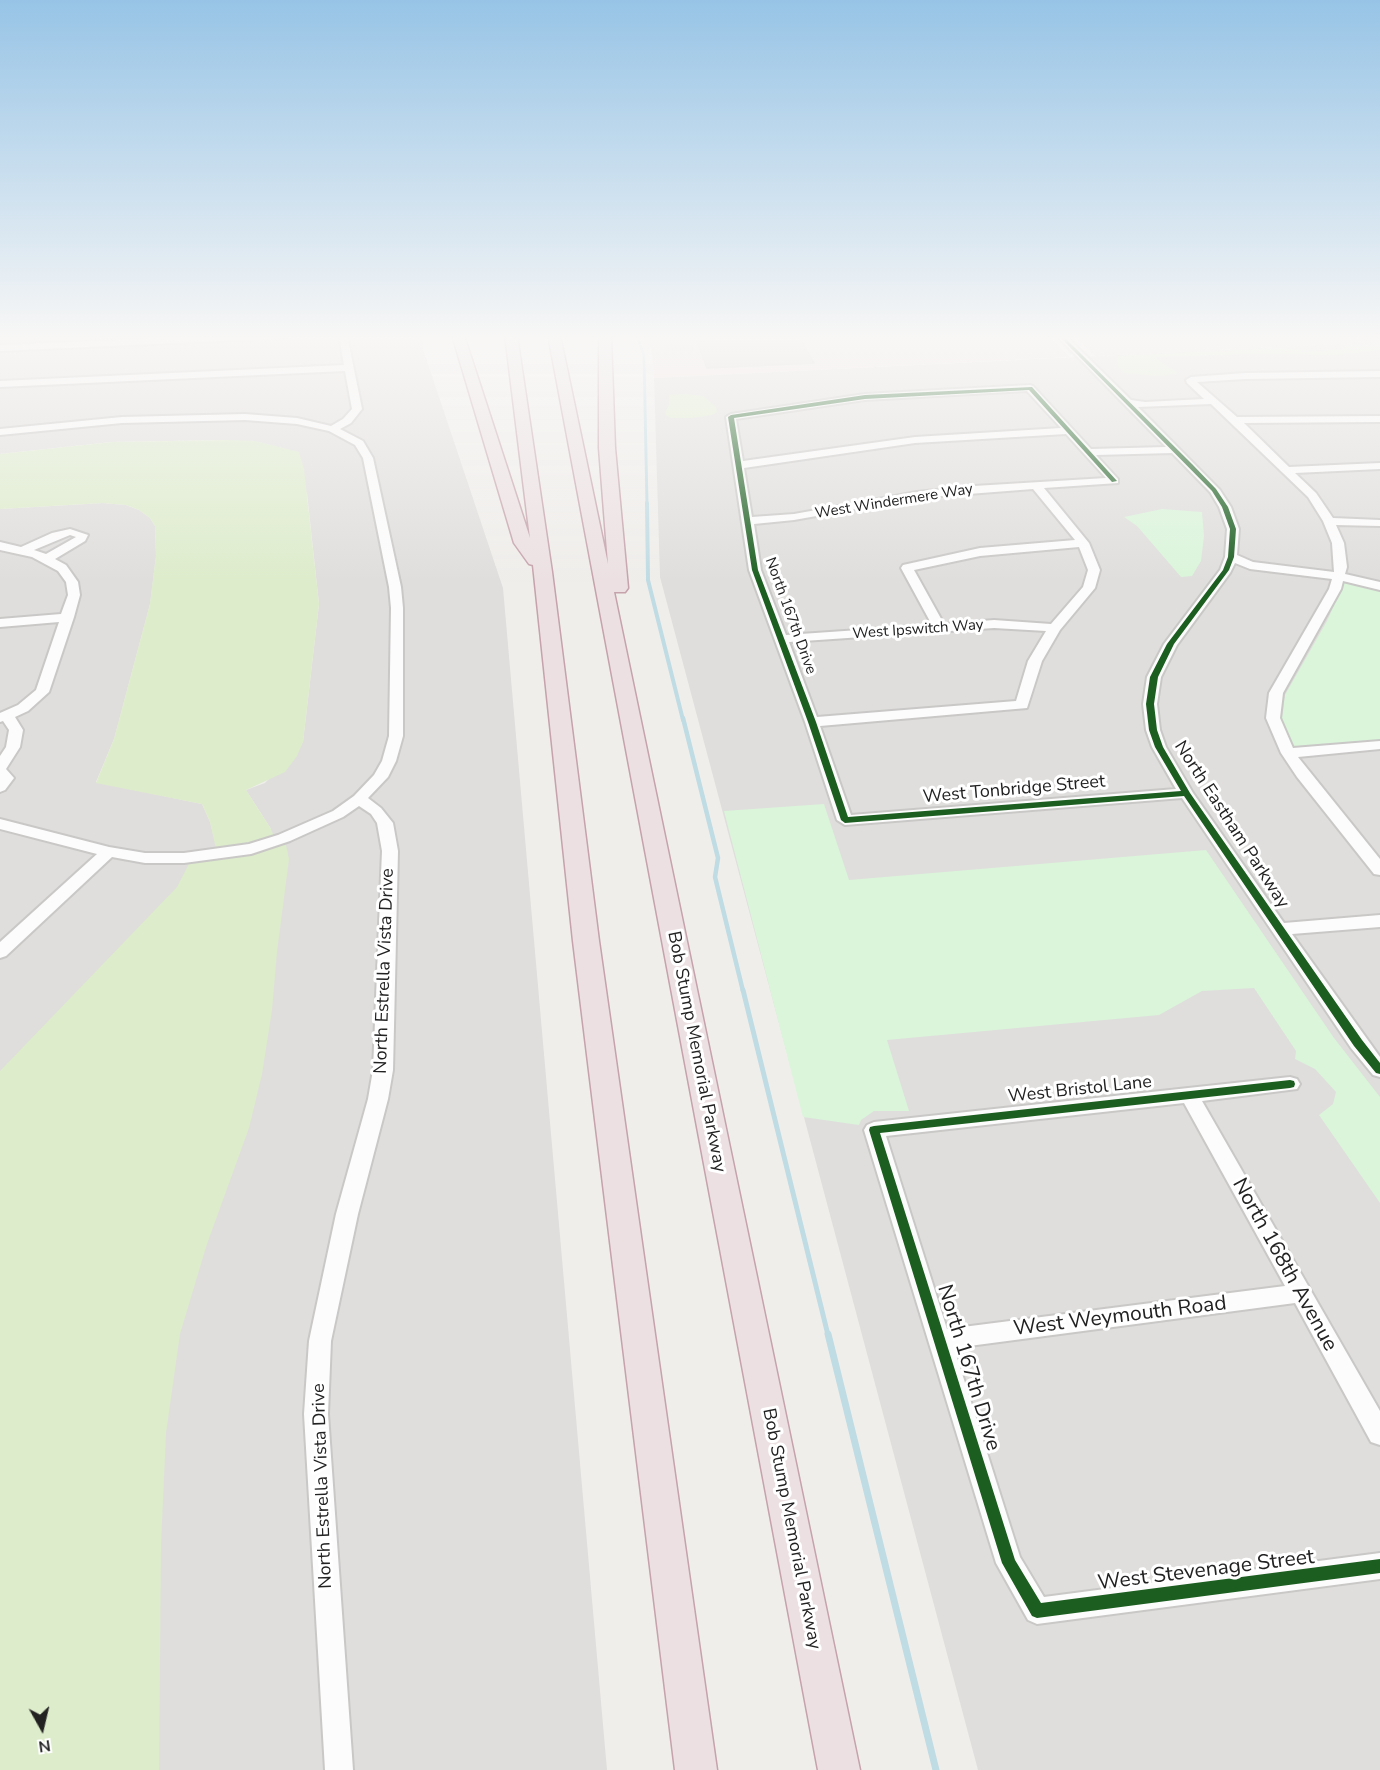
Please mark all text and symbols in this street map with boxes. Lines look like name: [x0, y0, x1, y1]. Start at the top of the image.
street label: West Windermere Way: [814, 481, 974, 523]
street label: North 167th Drive: [761, 555, 819, 677]
street label: West Ipswitch Way: [852, 616, 984, 644]
street label: North Eastham Parkway: [1169, 737, 1293, 913]
street label: West Tonbridge Street: [922, 771, 1106, 809]
street label: North Estrella Vista Drive: [371, 868, 399, 1074]
street label: Bob Stump Memorial Parkway: [662, 930, 730, 1174]
street label: West Bristol Lane: [1007, 1072, 1153, 1108]
street label: North 168th Avenue: [1226, 1174, 1342, 1356]
street label: North 167th Drive: [931, 1282, 1005, 1454]
street label: West Weymouth Road: [1012, 1291, 1228, 1343]
street label: North Estrella Vista Drive: [309, 1383, 337, 1589]
street label: Bob Stump Memorial Parkway: [757, 1407, 825, 1651]
street label: West Stevenage Street: [1096, 1545, 1316, 1597]
north arrow: [12, 1698, 72, 1758]
text: N: [37, 1734, 52, 1758]

